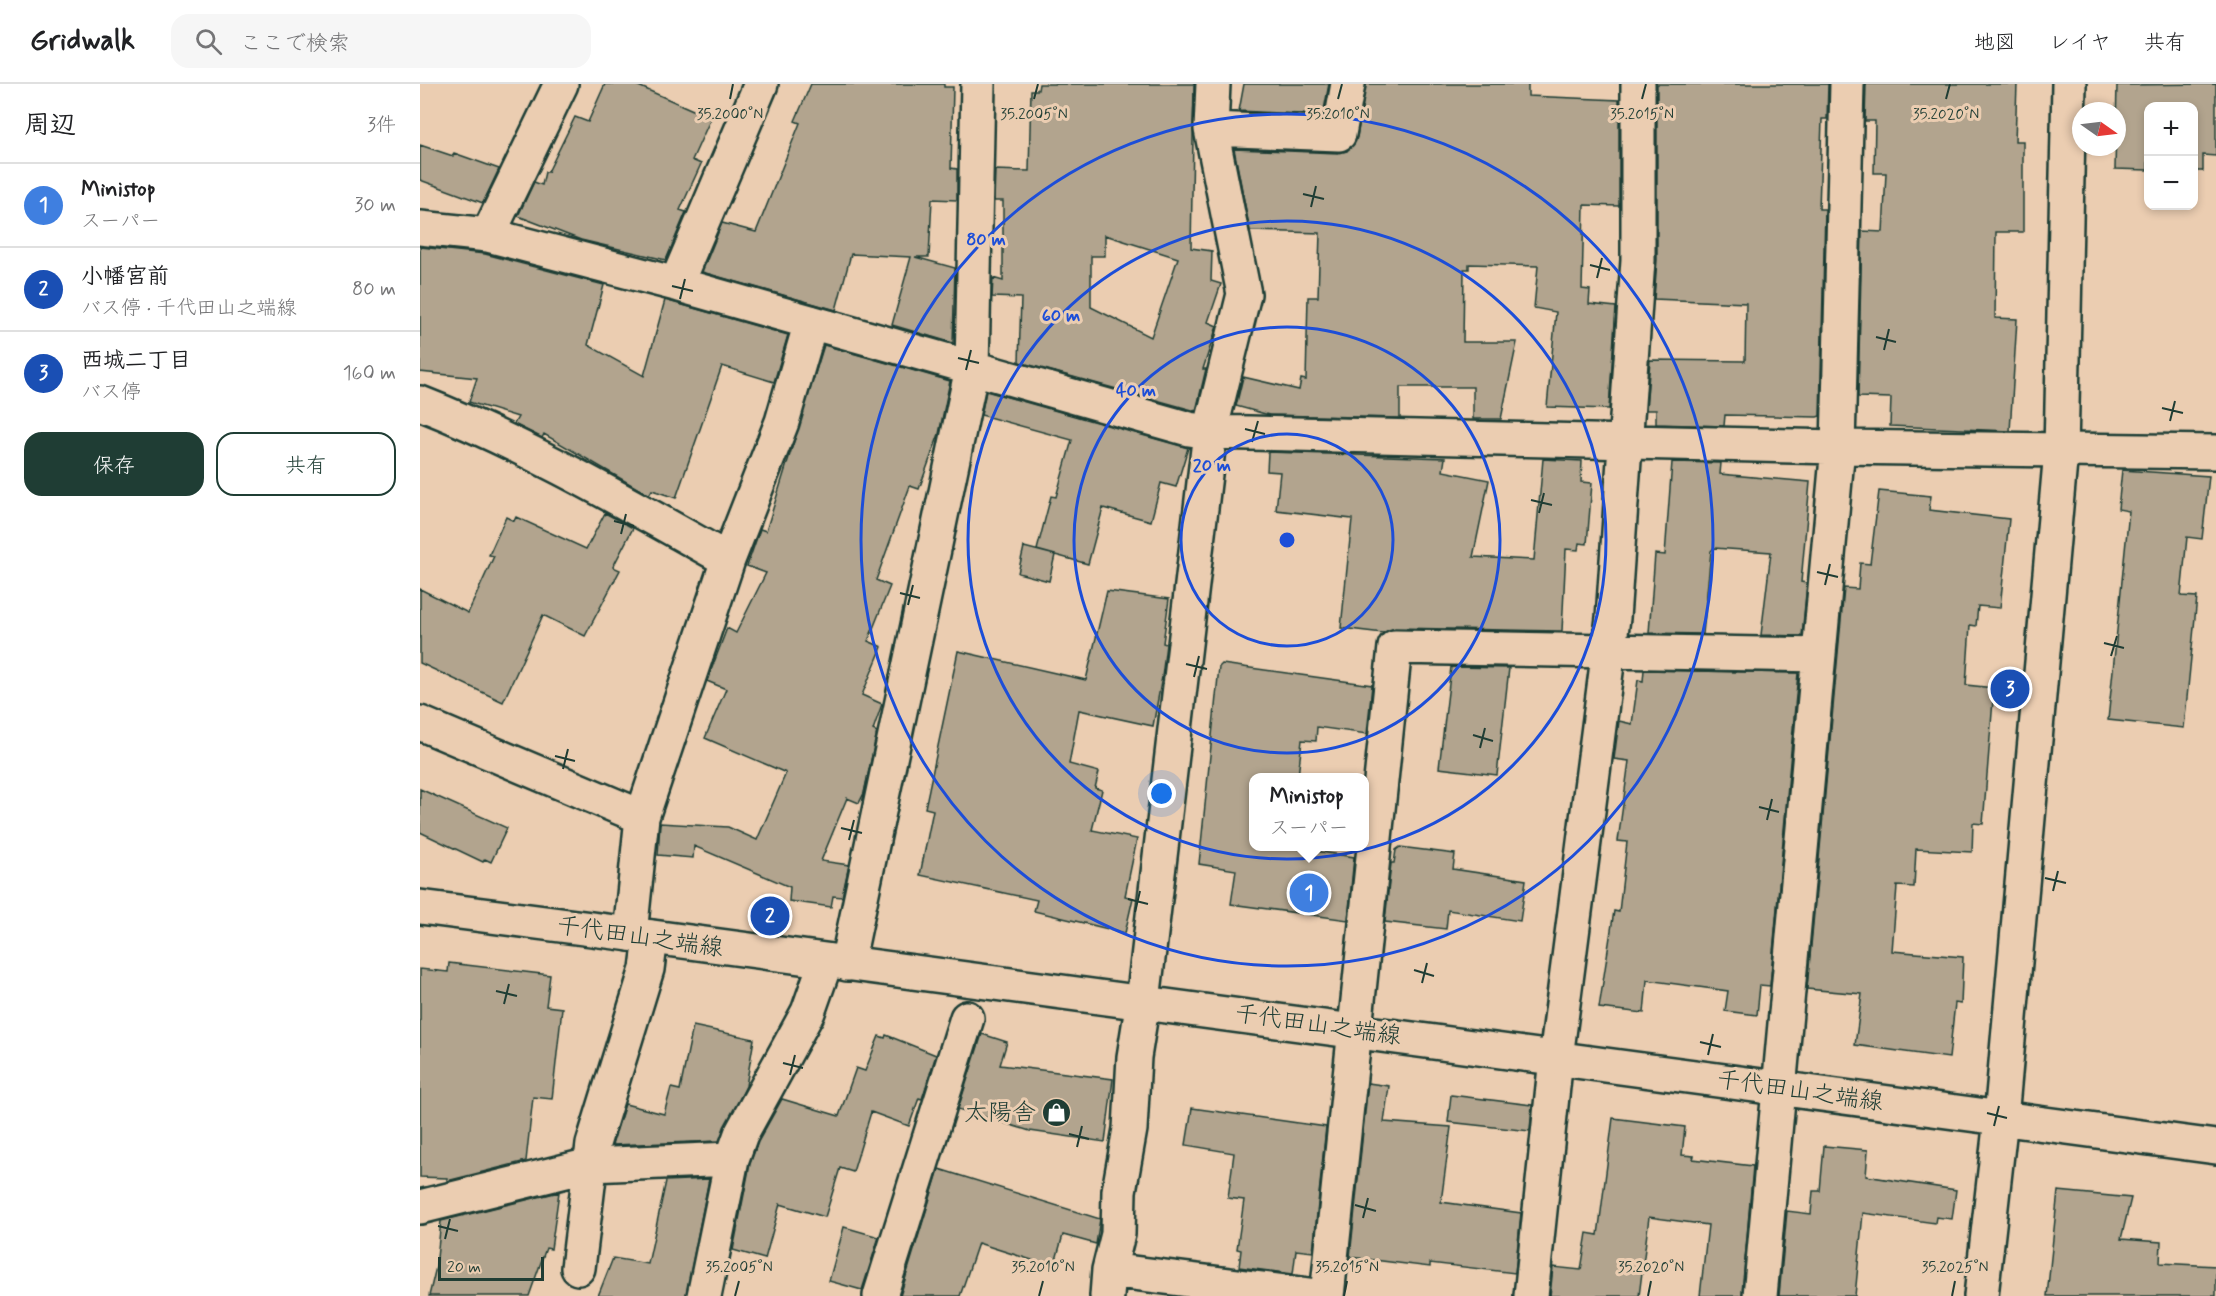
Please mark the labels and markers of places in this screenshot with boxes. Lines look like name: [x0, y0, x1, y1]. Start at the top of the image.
centre of rings: [1277, 530, 1297, 550]
pin: 3: [1990, 666, 2030, 712]
pin: 1: [1290, 870, 1328, 916]
pin: 2: [750, 894, 790, 938]
shop icon: 太陽舎: [1041, 1096, 1073, 1128]
place label: 太陽舎: [964, 1098, 1036, 1129]

